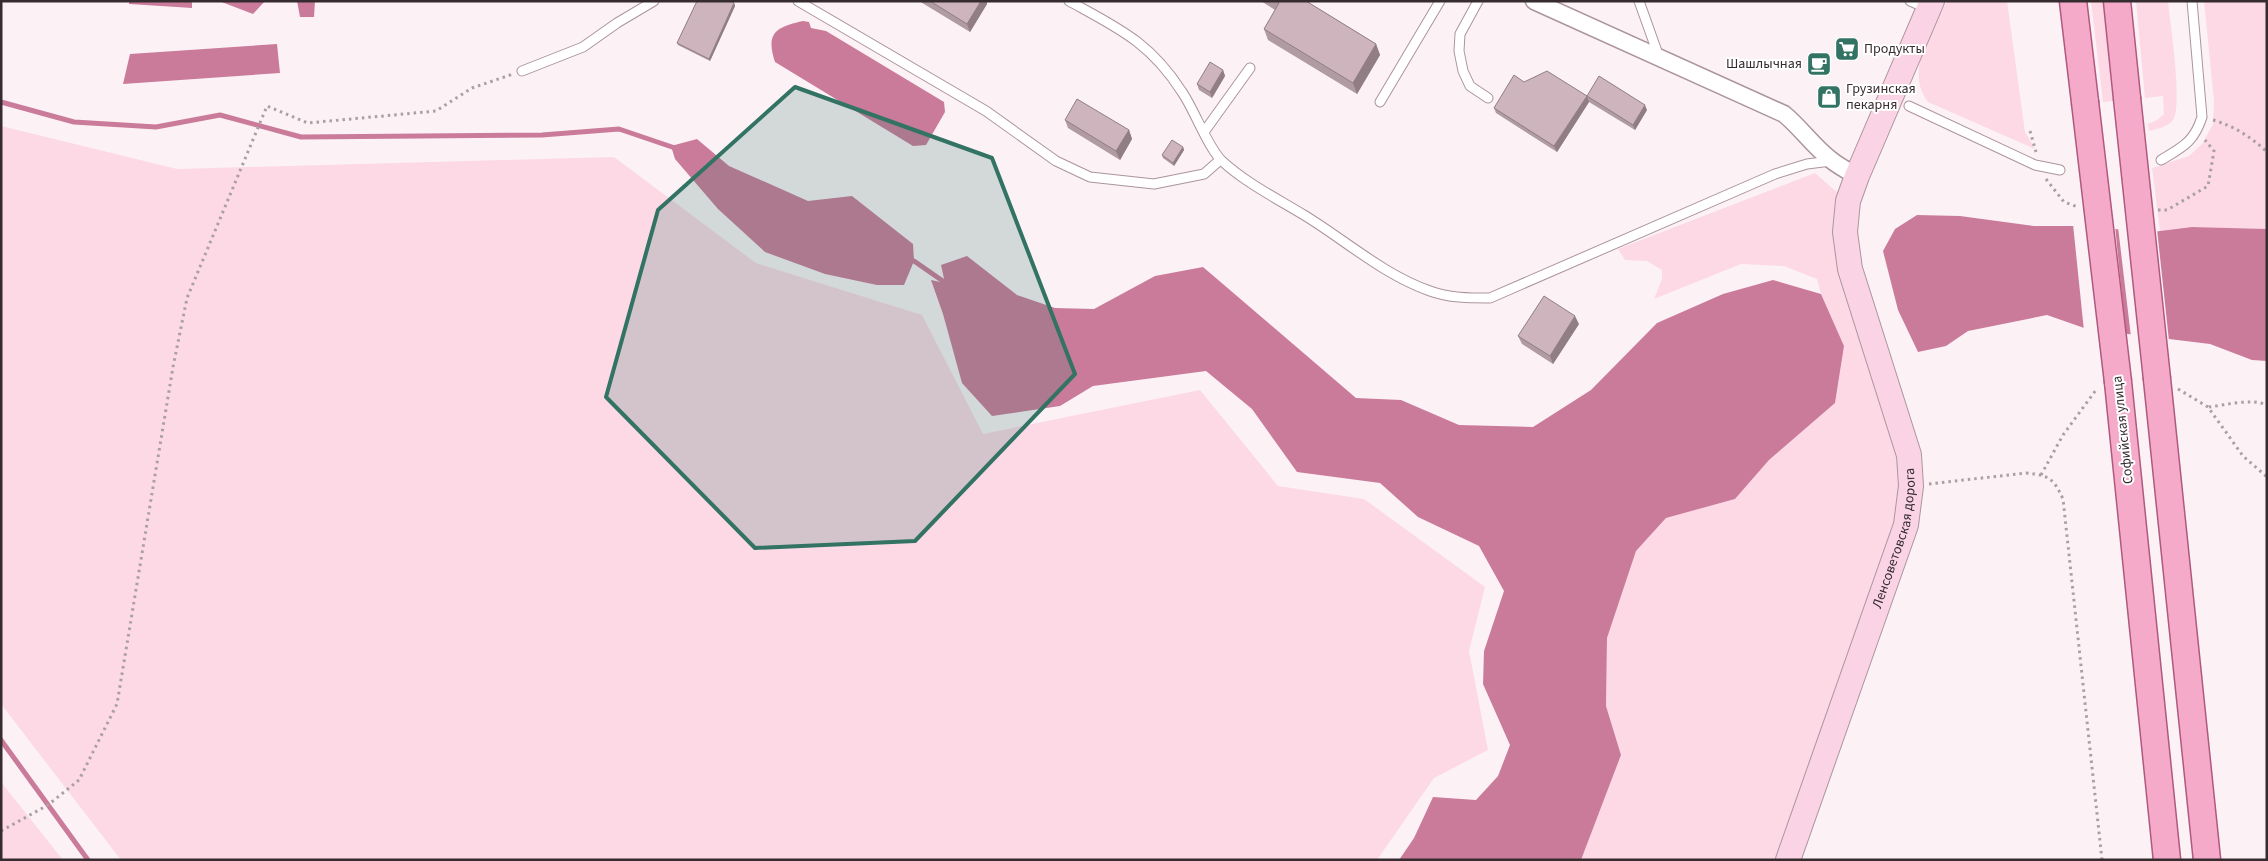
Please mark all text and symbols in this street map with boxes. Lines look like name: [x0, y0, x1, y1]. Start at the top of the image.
supermarket icon: Продукты: [1834, 36, 1860, 62]
place label: Продукты: [1864, 39, 1925, 59]
cafe icon: Шашлычная: [1806, 51, 1832, 77]
place label: Шашлычная: [1726, 54, 1802, 74]
place label: Грузинская пекарня: [1846, 79, 1916, 115]
shop icon: Грузинская пекарня: [1816, 84, 1842, 110]
street label: Софийская улица: [2107, 375, 2139, 485]
street label: Ленсоветовская дорога: [1867, 467, 1921, 611]

